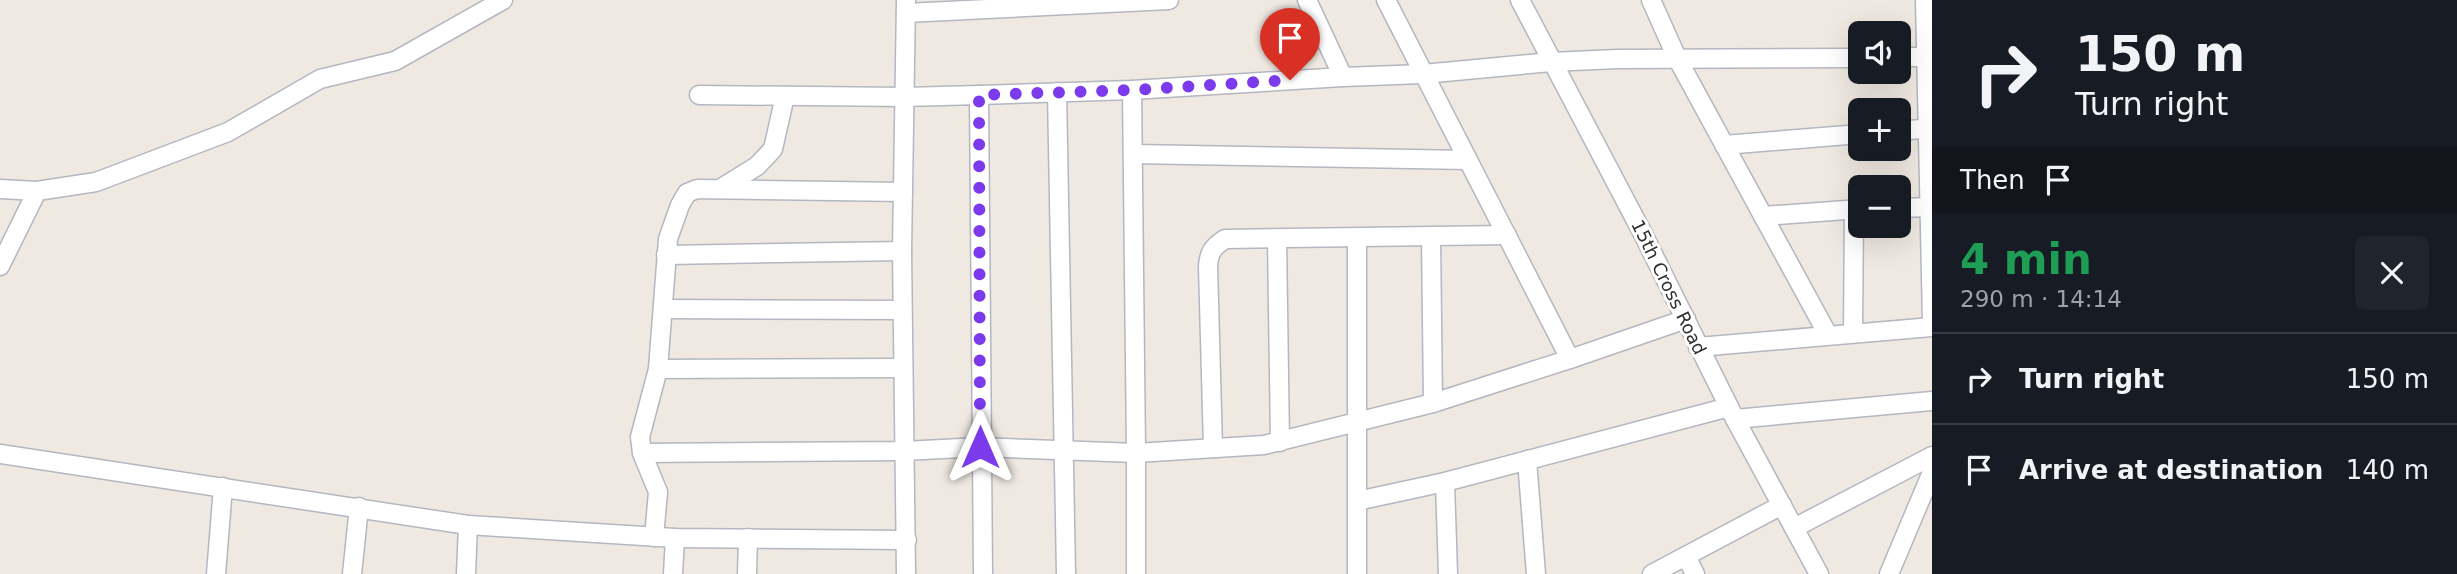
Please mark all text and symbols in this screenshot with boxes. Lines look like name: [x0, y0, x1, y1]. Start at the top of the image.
pin: [1260, 8, 1320, 80]
icon: arrive: [1271, 19, 1309, 57]
map controls: [1848, 21, 1911, 238]
button: sound: [1848, 21, 1911, 84]
text: 150 m: [2075, 26, 2245, 83]
icon: right: [1960, 28, 2051, 119]
text: Turn right: [2075, 85, 2228, 123]
button: +: [1848, 98, 1911, 161]
icon: arrive: [2039, 161, 2077, 199]
text: Then: [1960, 165, 2025, 195]
button: −: [1848, 175, 1911, 238]
street label: 15th Cross Road: [1627, 216, 1711, 358]
text: 4 min: [1960, 235, 2092, 284]
button: close: [2355, 236, 2429, 310]
text: 290 m · 14:14: [1960, 286, 2122, 312]
icon: right: [1960, 360, 1998, 398]
text: Turn right: [2019, 364, 2164, 394]
text: 150 m: [2346, 364, 2429, 394]
position arrow: [943, 410, 1017, 484]
icon: arrive: [1960, 451, 1998, 489]
text: Arrive at destination: [2019, 455, 2323, 485]
text: 140 m: [2346, 455, 2429, 485]

